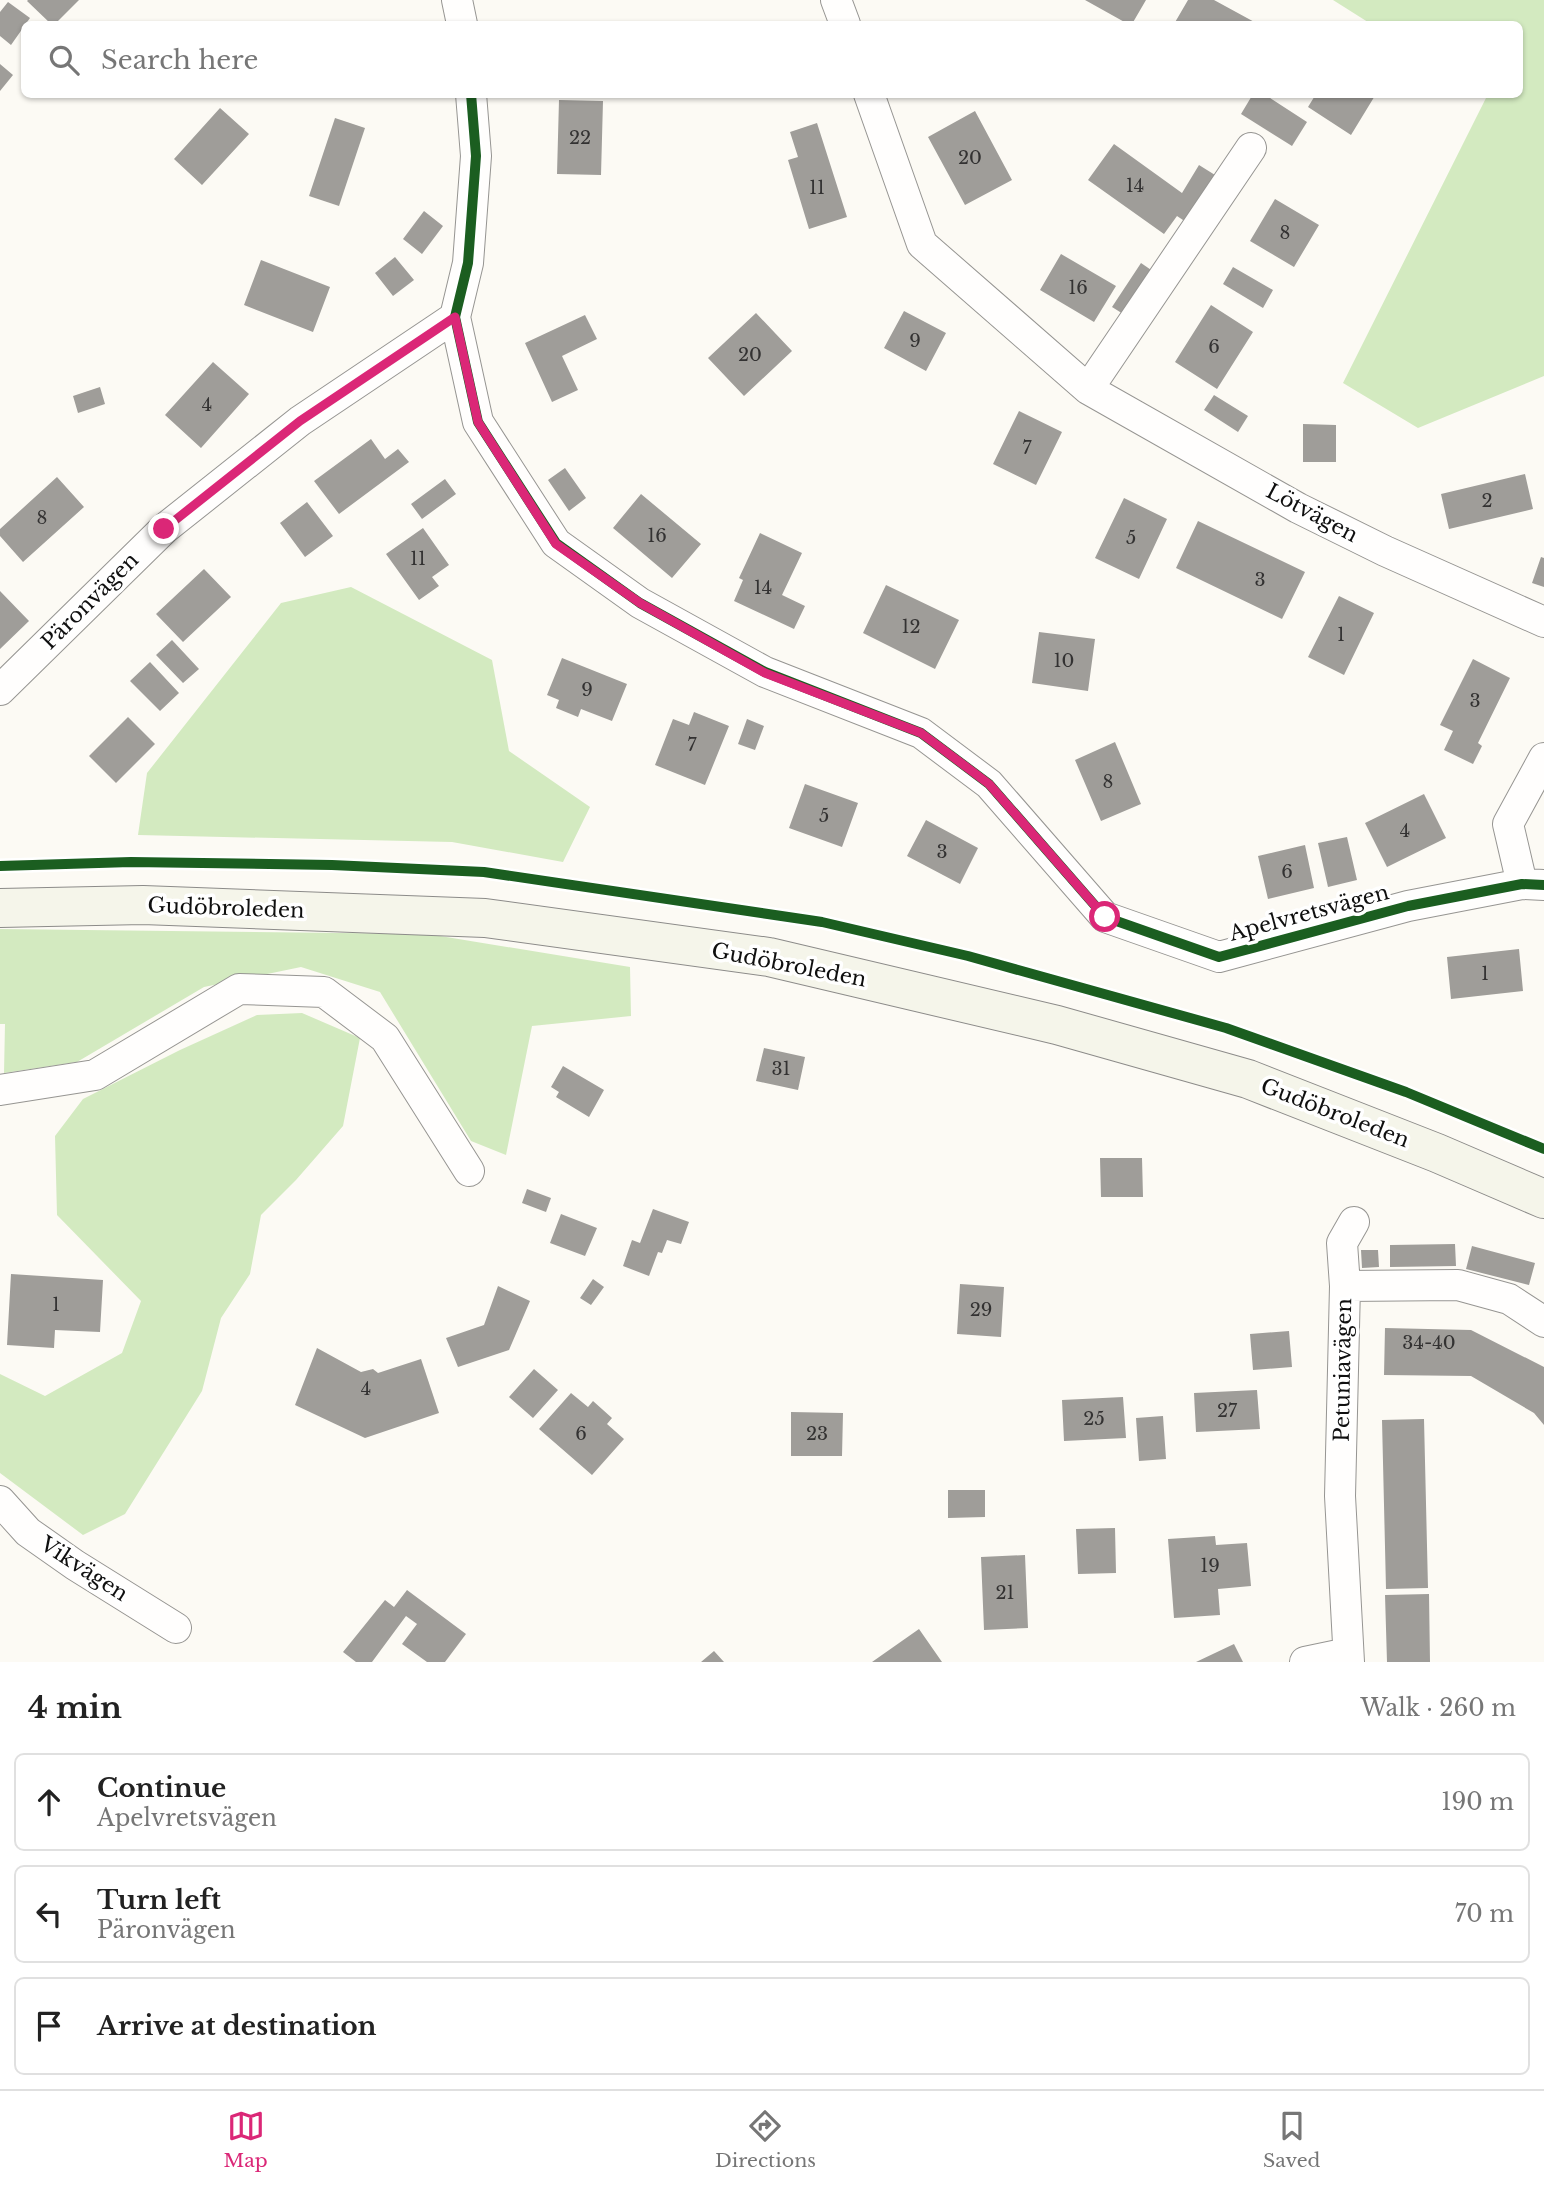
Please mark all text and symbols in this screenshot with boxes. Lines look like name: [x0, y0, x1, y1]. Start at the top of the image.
search box: [21, 21, 1523, 98]
icon: search: [45, 41, 83, 79]
text: Search here: [101, 44, 258, 76]
house number: 22: [569, 127, 591, 149]
house number: 20: [958, 147, 982, 169]
house number: 14: [1126, 175, 1144, 197]
house number: 11: [809, 177, 825, 199]
house number: 8: [1280, 222, 1290, 244]
house number: 16: [1068, 277, 1088, 299]
house number: 9: [909, 330, 921, 352]
house number: 6: [1208, 336, 1220, 358]
house number: 20: [738, 344, 762, 366]
house number: 4: [202, 394, 212, 416]
house number: 7: [1022, 437, 1032, 459]
street label: Lötvägen: [1262, 478, 1362, 548]
house number: 2: [1481, 490, 1493, 512]
house number: 8: [37, 507, 47, 529]
route end: [148, 513, 179, 544]
house number: 16: [647, 525, 667, 547]
house number: 5: [1126, 527, 1136, 549]
street label: Päronvägen: [36, 547, 144, 655]
house number: 11: [410, 548, 426, 570]
house number: 3: [1254, 569, 1266, 591]
house number: 14: [754, 577, 772, 599]
house number: 12: [901, 616, 921, 638]
house number: 1: [1337, 624, 1345, 646]
house number: 10: [1054, 650, 1074, 672]
house number: 9: [581, 679, 593, 701]
house number: 3: [1469, 690, 1481, 712]
house number: 7: [687, 734, 697, 756]
house number: 8: [1103, 771, 1113, 793]
house number: 5: [819, 805, 829, 827]
house number: 4: [1400, 820, 1410, 842]
house number: 3: [936, 841, 948, 863]
house number: 6: [1281, 861, 1293, 883]
street label: Apelvretsvägen: [1225, 879, 1392, 947]
street label: Gudöbroleden: [147, 892, 305, 924]
route start: [1089, 901, 1120, 932]
street label: Gudöbroleden: [709, 937, 869, 993]
house number: 1: [1481, 963, 1489, 985]
house number: 31: [771, 1058, 791, 1080]
street label: Gudöbroleden: [1257, 1073, 1413, 1153]
house number: 1: [52, 1294, 60, 1316]
street label: Petuniavägen: [1329, 1298, 1357, 1442]
house number: 29: [970, 1299, 992, 1321]
house number: 34-40: [1402, 1332, 1456, 1354]
house number: 4: [361, 1378, 371, 1400]
house number: 27: [1217, 1400, 1238, 1422]
house number: 25: [1083, 1408, 1105, 1430]
house number: 6: [575, 1423, 587, 1445]
house number: 23: [806, 1423, 828, 1445]
street label: Vikvägen: [34, 1530, 133, 1607]
house number: 19: [1200, 1555, 1220, 1577]
house number: 21: [995, 1582, 1015, 1604]
text: 4 min: [28, 1689, 122, 1726]
text: Walk · 260 m: [1360, 1694, 1516, 1722]
text: Continue: [97, 1772, 226, 1804]
icon: ahead: [30, 1783, 68, 1821]
text: 190 m: [1441, 1788, 1514, 1816]
text: Apelvretsvägen: [97, 1804, 277, 1832]
text: Turn left: [97, 1884, 221, 1916]
icon: left: [30, 1895, 68, 1933]
text: 70 m: [1455, 1900, 1514, 1928]
text: Päronvägen: [97, 1916, 236, 1944]
icon: arrive: [30, 2007, 68, 2045]
text: Arrive at destination: [97, 2010, 377, 2042]
tab: Map: [224, 2107, 268, 2172]
tab: Directions: [715, 2107, 816, 2172]
tab: Saved: [1263, 2107, 1320, 2172]

